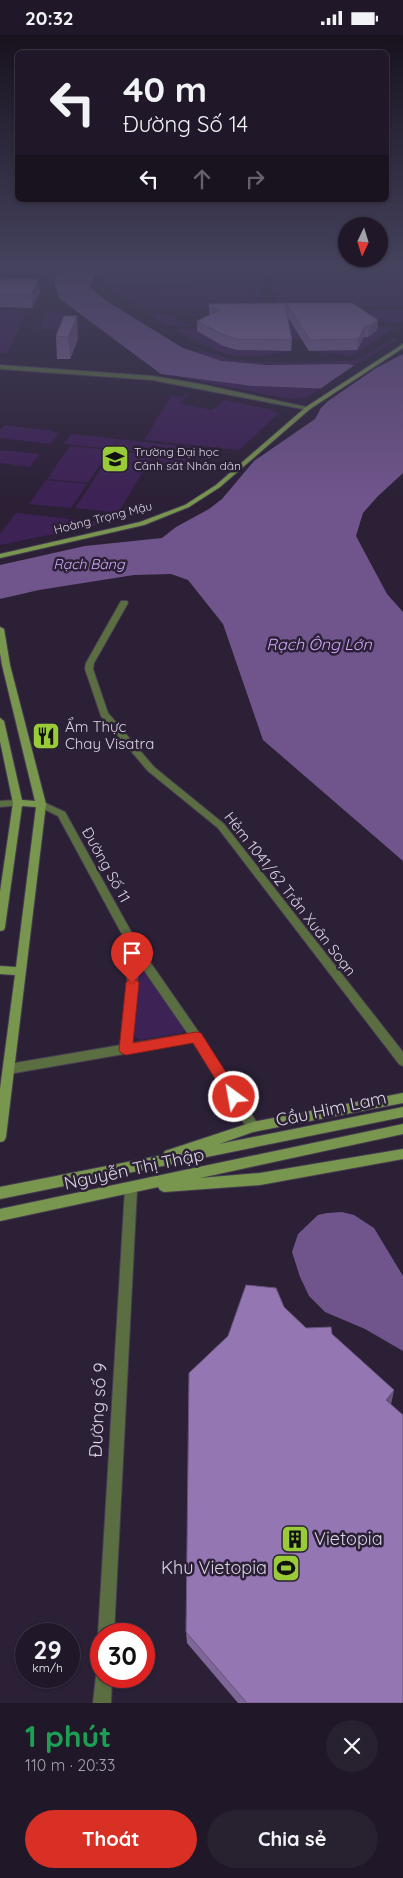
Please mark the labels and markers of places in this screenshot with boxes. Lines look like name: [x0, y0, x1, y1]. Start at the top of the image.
school or university icon: Trường Đại học Cảnh sát Nhân dân: [100, 444, 130, 474]
place label: Trường Đại học Cảnh sát Nhân dân: [134, 444, 241, 473]
place label: Ẩm Thực Chay Visatra: [65, 717, 154, 753]
restaurant icon: Ẩm Thực Chay Visatra: [31, 721, 61, 751]
pin: [111, 932, 153, 983]
building icon: Vietopia: [280, 1524, 310, 1554]
place label: Vietopia: [314, 1527, 383, 1550]
sports icon: Khu Vietopia: [271, 1553, 301, 1583]
place label: Khu Vietopia: [161, 1556, 267, 1579]

